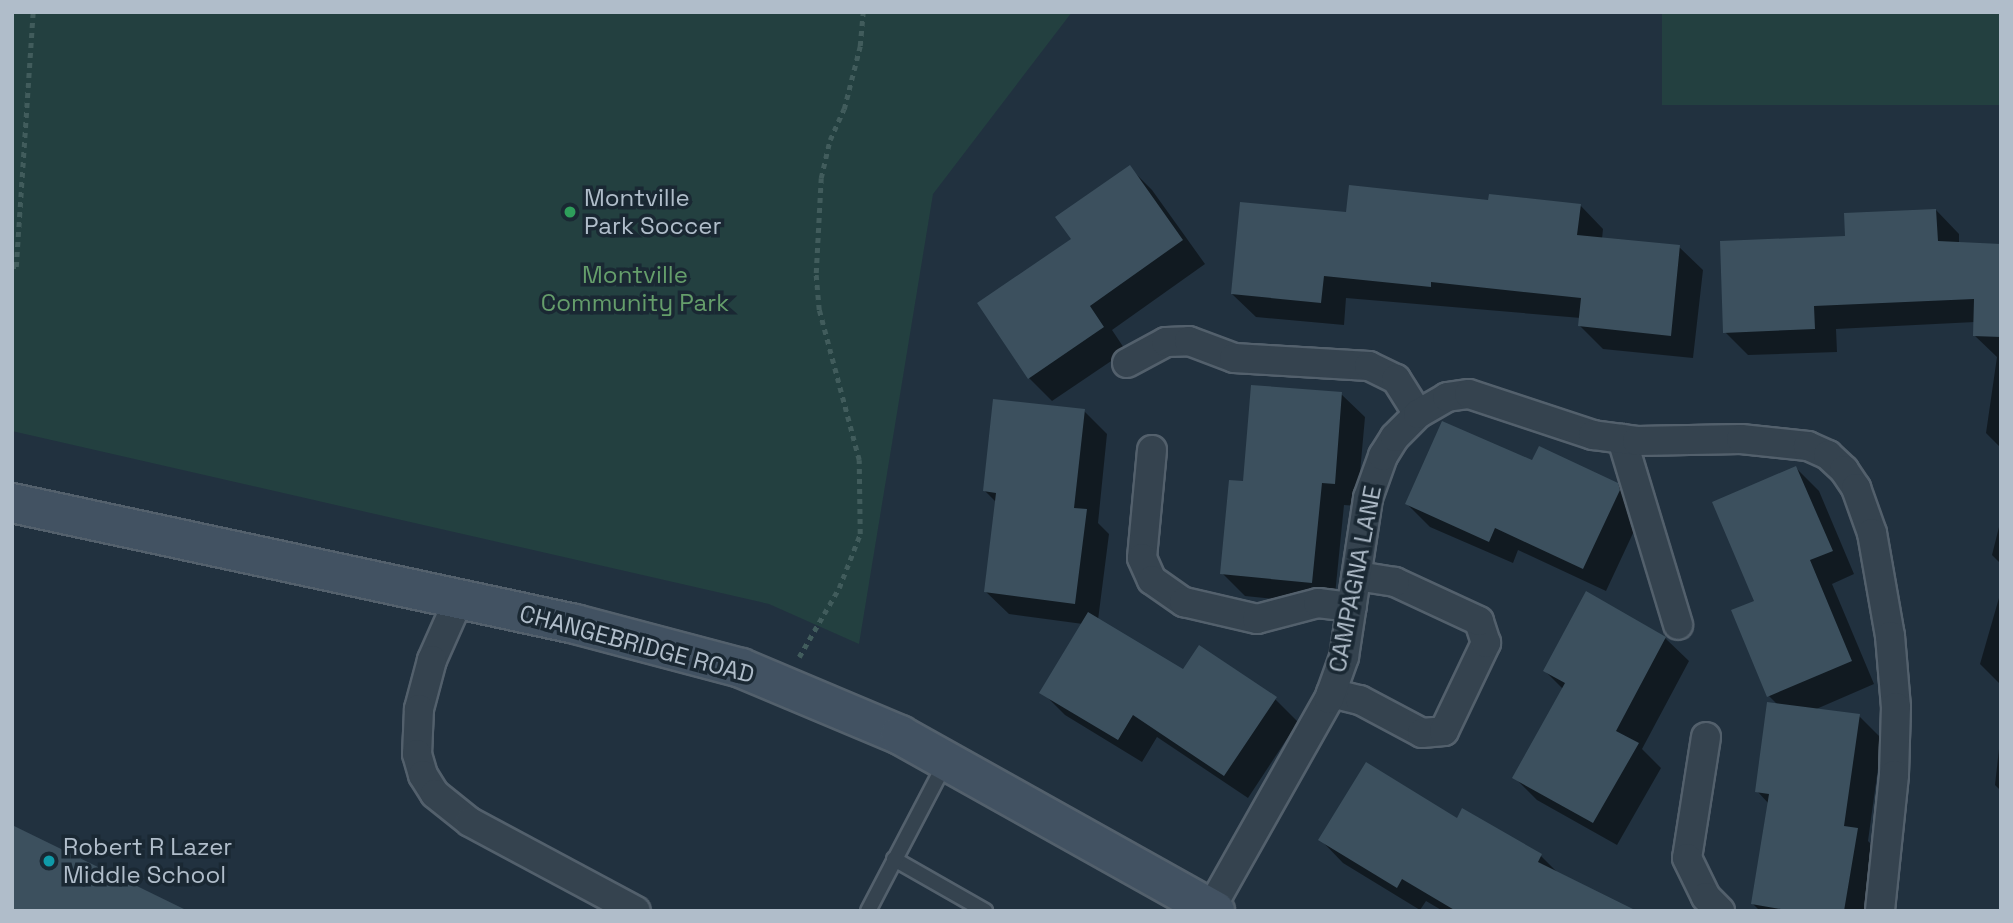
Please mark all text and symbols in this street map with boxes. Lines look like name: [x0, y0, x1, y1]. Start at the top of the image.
place label: Montville Park Soccer: [584, 184, 722, 240]
marker: Montville Park Soccer: [562, 204, 578, 220]
park label: Montville Community Park: [541, 261, 729, 317]
street label: CAMPAGNA LANE: [1323, 483, 1387, 675]
street label: CHANGEBRIDGE ROAD: [516, 599, 758, 689]
place label: Robert R Lazer Middle School: [63, 833, 232, 889]
marker: Robert R Lazer Middle School: [41, 853, 57, 869]

